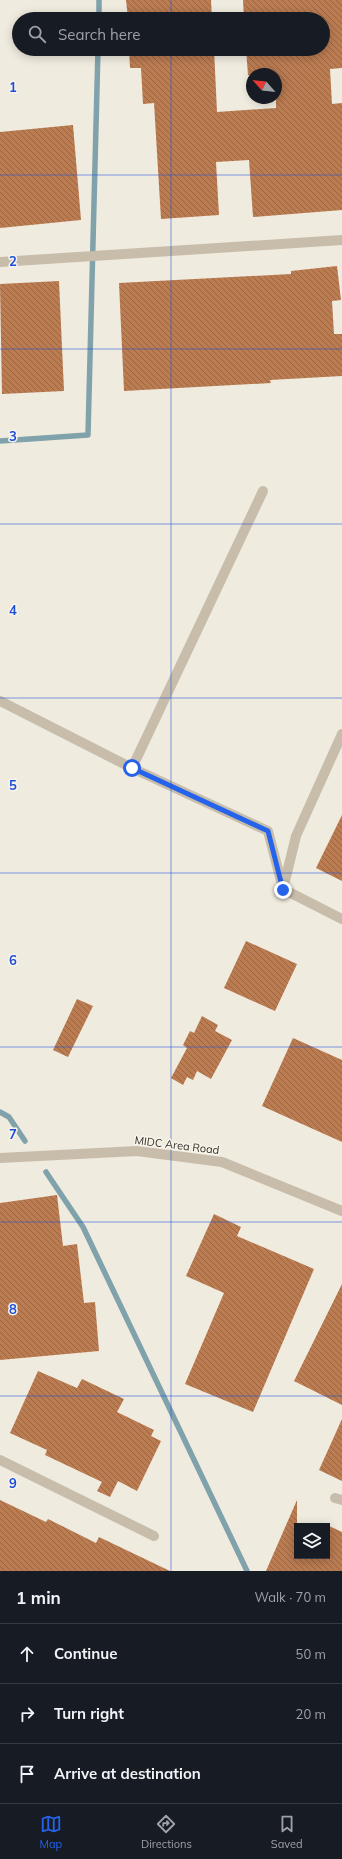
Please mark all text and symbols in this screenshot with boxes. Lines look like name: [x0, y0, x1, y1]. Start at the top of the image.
search box: [12, 12, 330, 56]
icon: search: [26, 23, 48, 45]
text: Search here: [58, 25, 140, 44]
north arrow: [246, 68, 282, 104]
text: 1: [9, 79, 17, 95]
text: 2: [9, 253, 17, 269]
text: 3: [9, 428, 17, 444]
text: 4: [9, 602, 17, 618]
route start: [123, 759, 141, 777]
text: 5: [9, 777, 17, 793]
route end: [274, 881, 292, 899]
text: 6: [9, 952, 17, 968]
text: 7: [9, 1126, 17, 1142]
street label: MIDC Area Road: [134, 1133, 220, 1157]
text: 8: [9, 1301, 17, 1317]
text: 9: [9, 1475, 17, 1491]
map controls: [294, 1523, 330, 1559]
button: layers: [294, 1523, 330, 1559]
text: 1 min: [16, 1587, 61, 1608]
text: Walk · 70 m: [255, 1589, 326, 1605]
icon: ahead: [16, 1643, 38, 1665]
text: Continue: [54, 1644, 117, 1663]
text: 50 m: [296, 1646, 326, 1662]
icon: right: [16, 1703, 38, 1725]
text: Turn right: [54, 1704, 124, 1723]
text: 20 m: [296, 1706, 326, 1722]
icon: arrive: [16, 1763, 38, 1785]
text: Arrive at destination: [54, 1764, 201, 1783]
tab: Map: [39, 1813, 62, 1851]
tab: Directions: [141, 1813, 192, 1851]
tab: Saved: [271, 1813, 303, 1851]

